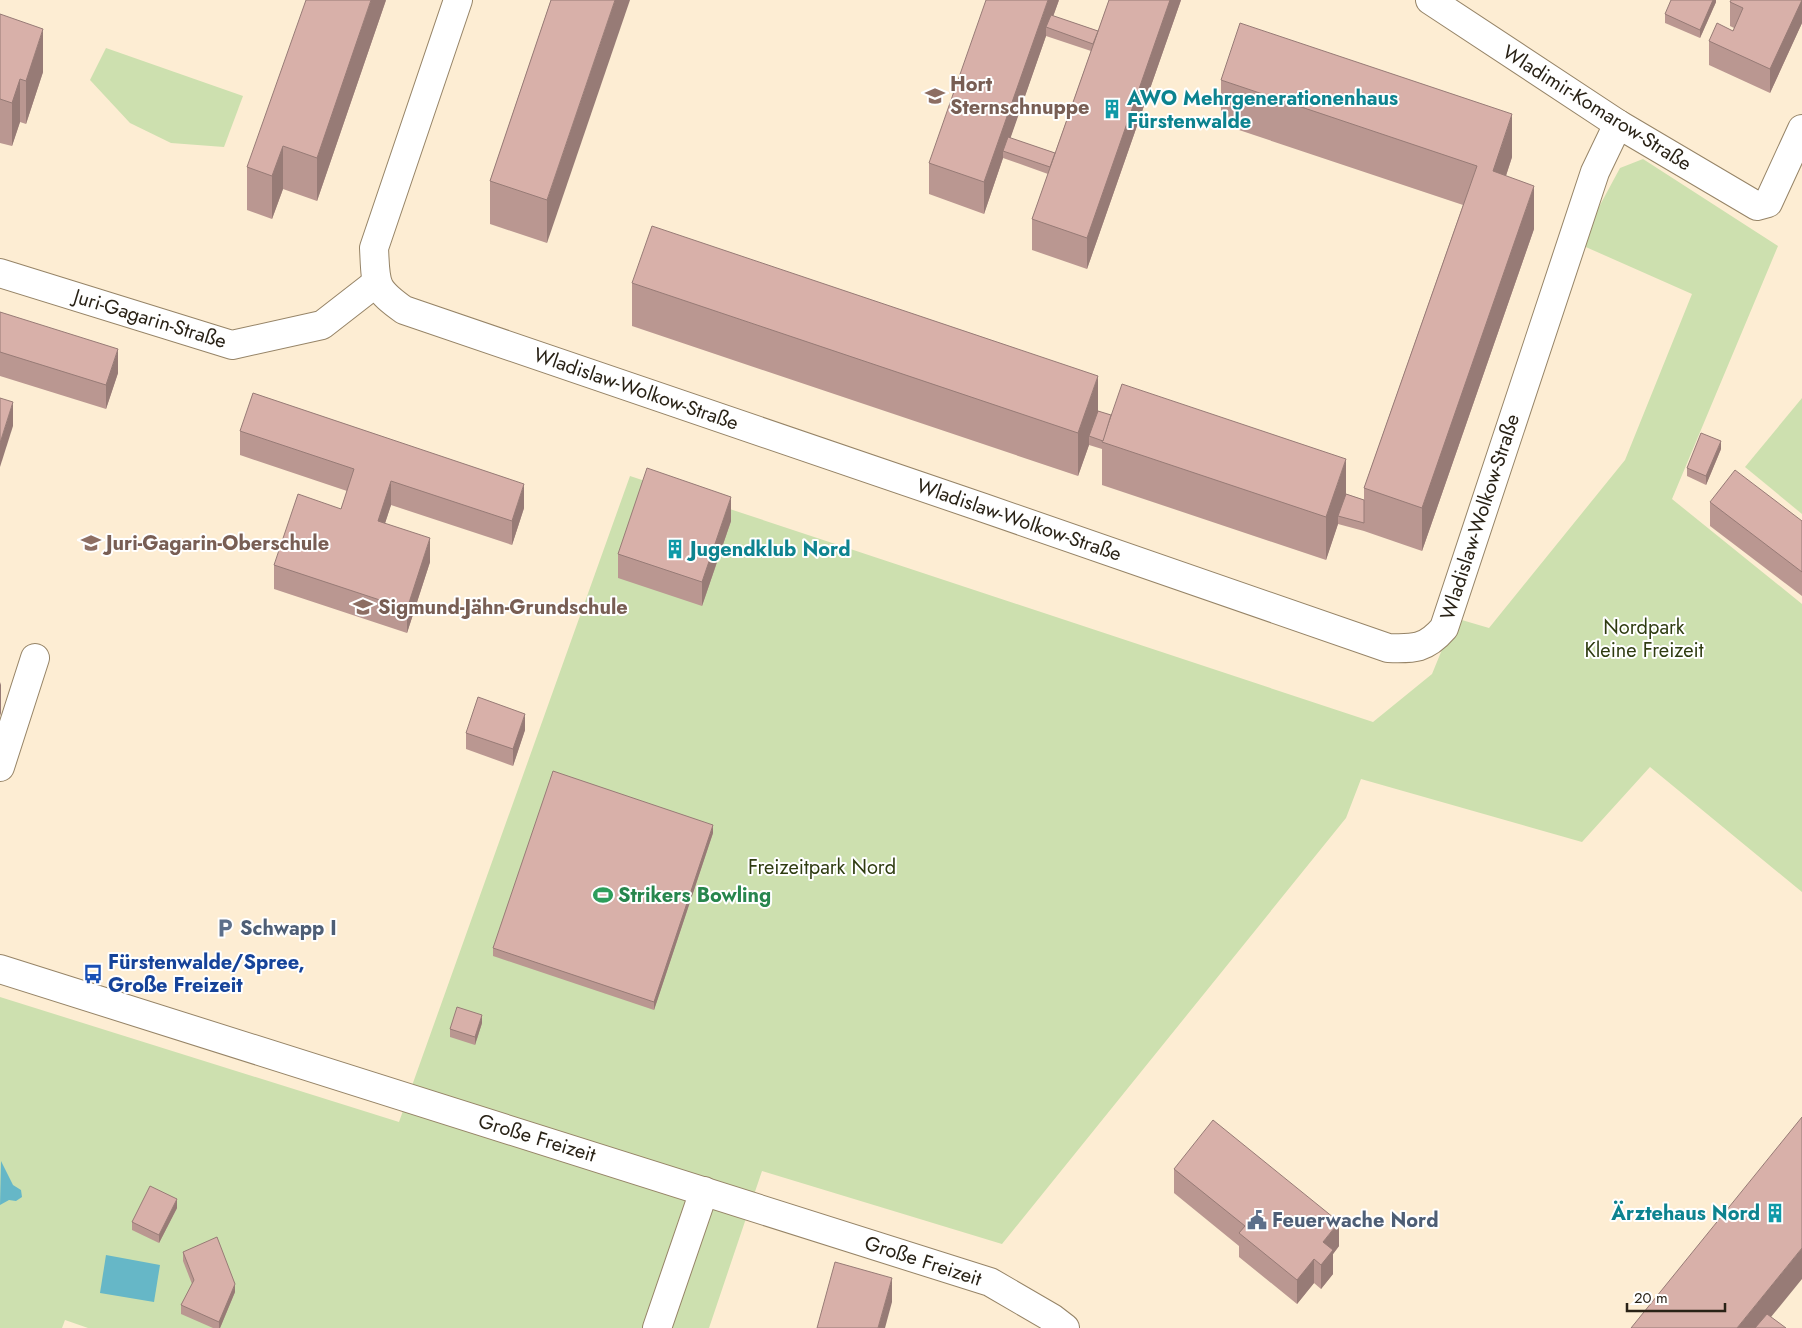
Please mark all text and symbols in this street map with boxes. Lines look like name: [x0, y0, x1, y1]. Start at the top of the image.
street label: Wladimir-Komarow-Straße: [1497, 38, 1697, 178]
place label: Hort Sternschnuppe: [950, 70, 1090, 122]
place label: AWO Mehrgenerationenhaus Fürstenwalde: [1126, 84, 1398, 136]
school or university icon: Hort Sternschnuppe: [924, 85, 946, 107]
building icon: AWO Mehrgenerationenhaus Fürstenwalde: [1101, 98, 1123, 120]
street label: Juri-Gagarin-Straße: [67, 281, 230, 356]
street label: Wladislaw-Wolkow-Straße: [530, 340, 742, 438]
street label: Wladislaw-Wolkow-Straße: [1433, 410, 1527, 624]
street label: Wladislaw-Wolkow-Straße: [913, 471, 1125, 569]
place label: Juri-Gagarin-Oberschule: [102, 529, 329, 558]
school or university icon: Juri-Gagarin-Oberschule: [80, 532, 102, 554]
place label: Jugendklub Nord: [686, 535, 851, 564]
building icon: Jugendklub Nord: [664, 538, 686, 560]
place label: Sigmund-Jähn-Grundschule: [378, 593, 628, 622]
school or university icon: Sigmund-Jähn-Grundschule: [352, 596, 374, 618]
park label: Nordpark Kleine Freizeit: [1584, 613, 1704, 665]
park label: Freizeitpark Nord: [748, 853, 896, 882]
place label: Strikers Bowling: [618, 881, 771, 910]
sports icon: Strikers Bowling: [592, 884, 614, 906]
place label: Schwapp I: [240, 914, 337, 943]
parking icon: Schwapp I: [214, 917, 236, 939]
place label: Fürstenwalde/Spree, Große Freizeit: [108, 948, 305, 1000]
bus stop icon: Fürstenwalde/Spree, Große Freizeit: [82, 963, 104, 985]
street label: Große Freizeit: [475, 1106, 599, 1170]
place label: Ärztehaus Nord: [1610, 1199, 1760, 1228]
building icon: Ärztehaus Nord: [1764, 1202, 1786, 1224]
place label: Feuerwache Nord: [1272, 1206, 1439, 1235]
public building icon: Feuerwache Nord: [1246, 1209, 1268, 1231]
street label: Große Freizeit: [861, 1228, 985, 1294]
scale bar: [1627, 1280, 1724, 1312]
text: 20 m: [1634, 1287, 1668, 1309]

